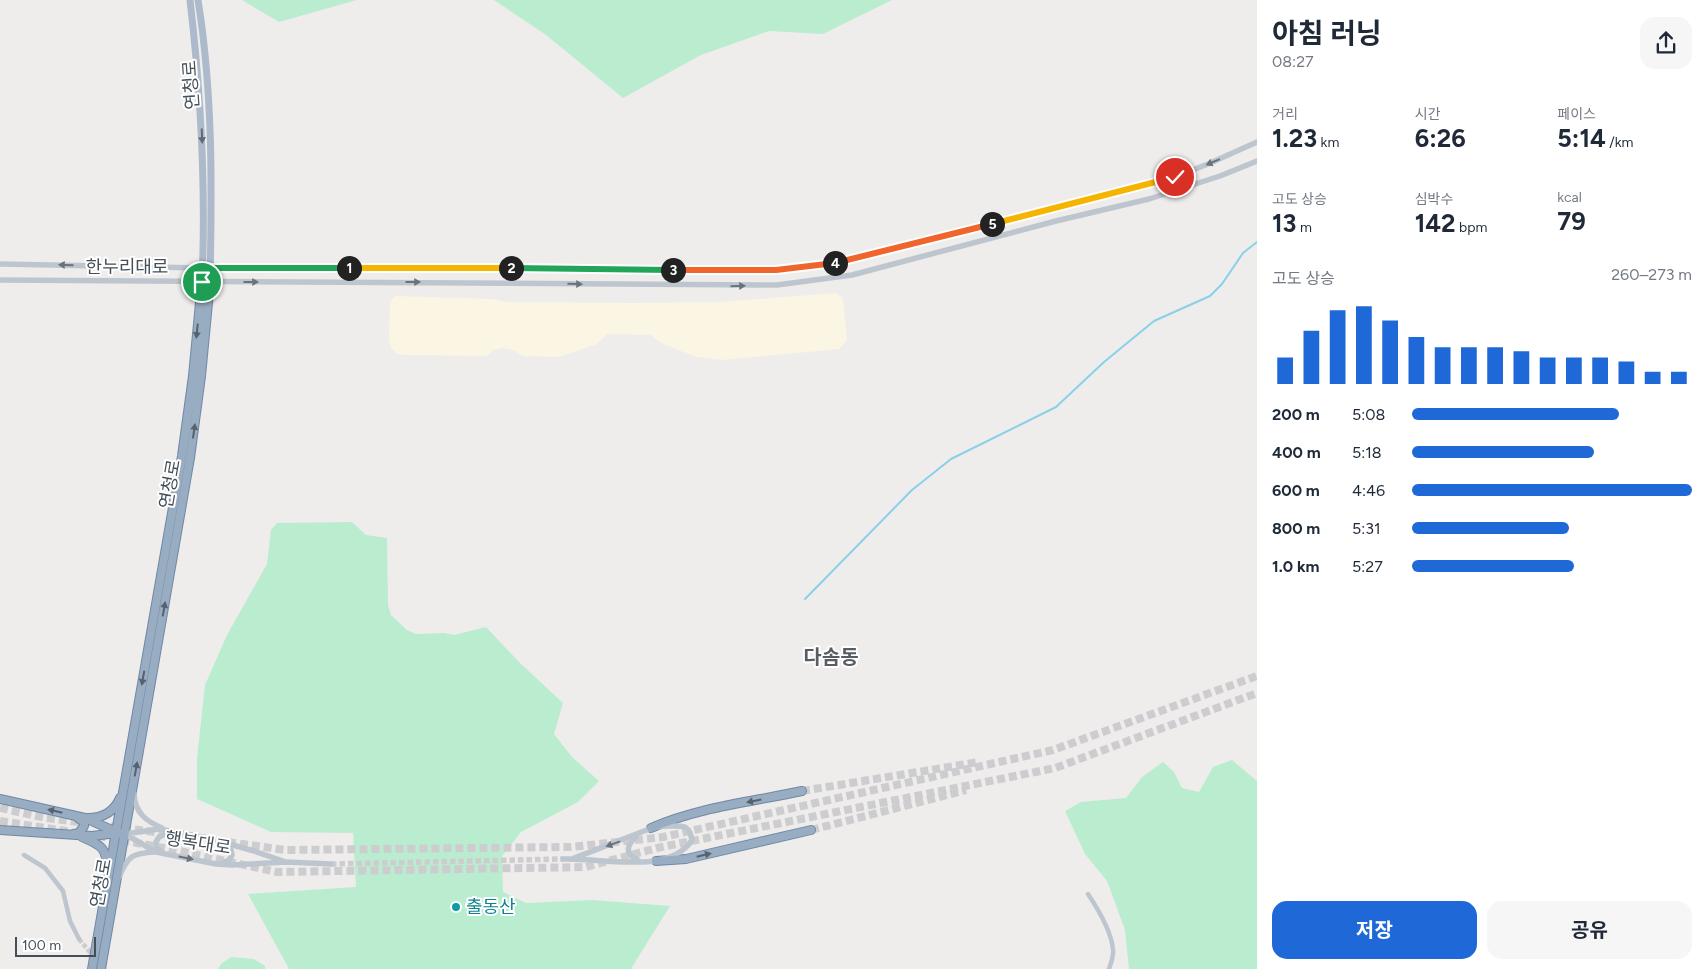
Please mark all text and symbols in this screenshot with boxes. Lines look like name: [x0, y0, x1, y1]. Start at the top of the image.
text: 아침 러닝: [1272, 16, 1382, 50]
button: share: [1640, 17, 1692, 69]
text: 08:27: [1272, 52, 1314, 71]
street label: 연청로: [178, 59, 204, 111]
text: 거리: [1272, 106, 1298, 123]
text: 시간: [1415, 106, 1440, 123]
text: 페이스: [1557, 106, 1596, 123]
text: 1.23: [1272, 123, 1317, 153]
text: 6:26: [1415, 123, 1466, 153]
text: 5:14: [1557, 123, 1606, 153]
one-way arrow: [199, 128, 207, 144]
text: km: [1317, 134, 1339, 151]
text: /km: [1606, 134, 1633, 151]
pin: [1154, 156, 1196, 198]
one-way arrow: [1205, 159, 1220, 166]
icon: check: [1161, 163, 1189, 191]
text: kcal: [1557, 189, 1582, 206]
text: 고도 상승: [1272, 191, 1327, 208]
text: 심박수: [1415, 191, 1453, 208]
text: 79: [1557, 206, 1586, 236]
text: 13: [1272, 208, 1296, 238]
text: 142: [1415, 208, 1456, 238]
pin: 5: [980, 212, 1004, 236]
text: 5: [988, 216, 997, 233]
text: m: [1296, 219, 1312, 236]
text: bpm: [1456, 219, 1487, 236]
pin: 4: [822, 250, 848, 276]
text: 4: [831, 255, 840, 272]
street label: 한누리대로: [86, 256, 168, 278]
pin: 1: [336, 256, 362, 280]
pin: 2: [498, 256, 524, 280]
pin: 3: [660, 258, 686, 282]
text: 1: [347, 260, 352, 277]
text: 2: [507, 260, 516, 277]
one-way arrow: [58, 261, 74, 269]
pin: [181, 261, 223, 303]
text: 3: [670, 262, 677, 279]
text: 260–273 m: [1611, 265, 1692, 284]
icon: arrive: [188, 268, 216, 296]
text: 고도 상승: [1272, 269, 1335, 288]
one-way arrow: [243, 278, 259, 286]
one-way arrow: [405, 278, 421, 286]
one-way arrow: [568, 280, 584, 288]
one-way arrow: [730, 281, 746, 289]
one-way arrow: [193, 323, 201, 339]
text: 200 m: [1272, 405, 1320, 424]
text: 5:08: [1352, 405, 1385, 424]
one-way arrow: [190, 423, 198, 439]
text: 400 m: [1272, 443, 1321, 462]
text: 5:18: [1352, 443, 1382, 462]
street label: 연청로: [155, 458, 185, 510]
text: 600 m: [1272, 481, 1320, 500]
text: 4:46: [1352, 481, 1385, 500]
text: 800 m: [1272, 519, 1320, 538]
text: 5:31: [1352, 519, 1381, 538]
text: 1.0 km: [1272, 557, 1319, 576]
text: 5:27: [1352, 557, 1383, 576]
one-way arrow: [160, 600, 168, 616]
district label: 다솜동: [803, 645, 859, 669]
one-way arrow: [139, 670, 147, 686]
one-way arrow: [133, 761, 141, 777]
one-way arrow: [747, 797, 762, 805]
one-way arrow: [47, 807, 62, 815]
street label: 행복대로: [164, 827, 232, 859]
one-way arrow: [605, 840, 620, 848]
one-way arrow: [696, 851, 712, 859]
one-way arrow: [178, 854, 194, 862]
street label: 연청로: [86, 857, 116, 909]
place label: 출동산: [466, 896, 516, 918]
marker: 출동산: [450, 901, 462, 913]
button: 저장: [1272, 901, 1477, 959]
button: 공유: [1487, 901, 1692, 959]
scale bar: [15, 934, 96, 957]
text: 100 m: [22, 937, 61, 954]

